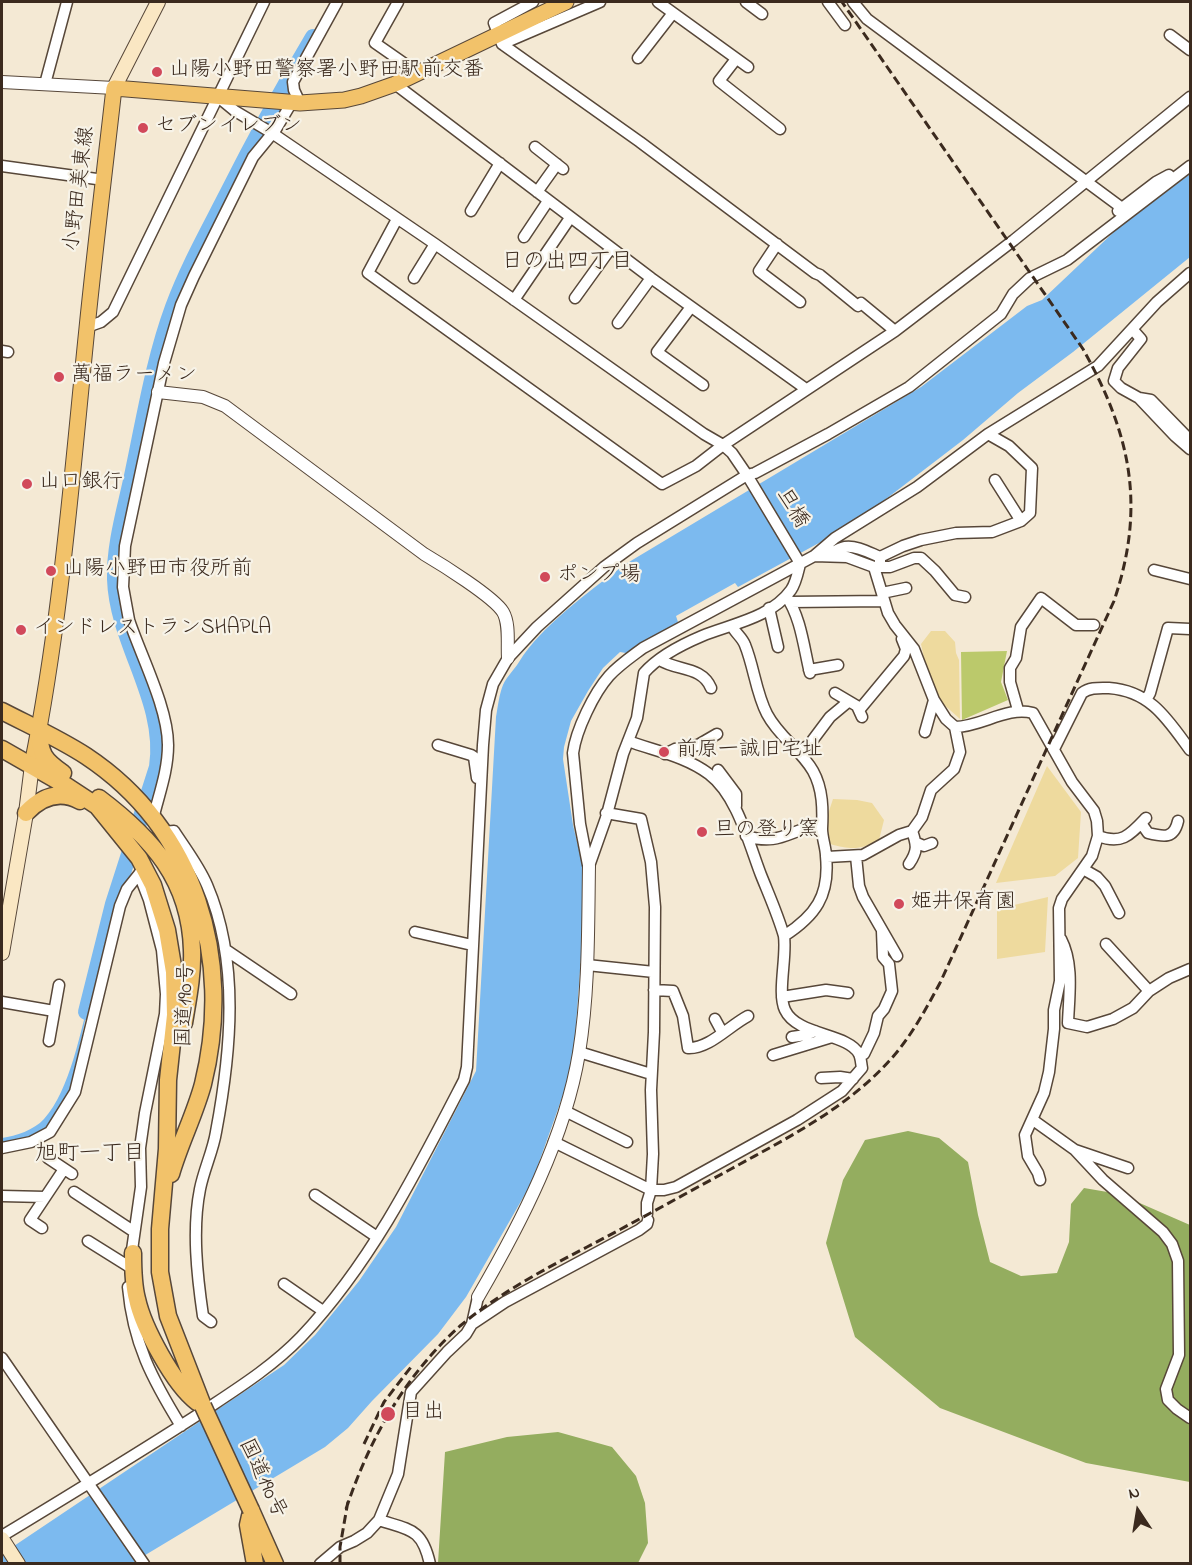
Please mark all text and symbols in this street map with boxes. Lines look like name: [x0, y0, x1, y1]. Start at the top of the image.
place label: 山陽小野田警察署小野田駅前交番: [169, 59, 484, 85]
marker: 山陽小野田警察署小野田駅前交番: [150, 65, 164, 79]
place label: セブンイレブン: [155, 115, 302, 141]
marker: セブンイレブン: [136, 121, 150, 135]
street label: 小野田美東線: [61, 125, 101, 253]
district label: 日の出四丁目: [501, 250, 633, 276]
place label: 萬福ラーメン: [71, 364, 197, 390]
marker: 萬福ラーメン: [52, 370, 66, 384]
place label: 山口銀行: [39, 471, 123, 497]
marker: 山口銀行: [20, 477, 34, 491]
street label: 旦橋: [769, 485, 813, 533]
place label: 山陽小野田市役所前: [63, 558, 252, 584]
marker: 山陽小野田市役所前: [44, 564, 58, 578]
place label: ポンプ場: [557, 564, 641, 590]
marker: ポンプ場: [538, 570, 552, 584]
place label: インドレストランSHAPLA: [33, 617, 271, 643]
marker: インドレストランSHAPLA: [14, 623, 28, 637]
place label: 前原一誠旧宅址: [676, 739, 823, 765]
marker: 前原一誠旧宅址: [657, 745, 671, 759]
place label: 旦の登り窯: [714, 819, 819, 845]
marker: 旦の登り窯: [695, 825, 709, 839]
place label: 姫井保育園: [911, 891, 1016, 917]
marker: 姫井保育園: [892, 897, 906, 911]
street label: 国道190号: [173, 962, 201, 1048]
district label: 旭町一丁目: [35, 1142, 145, 1168]
place label: 目出: [402, 1401, 444, 1427]
marker: 目出: [379, 1405, 397, 1423]
street label: 国道190号: [232, 1435, 290, 1523]
north arrow: [1108, 1481, 1168, 1541]
text: N: [1126, 1481, 1142, 1506]

